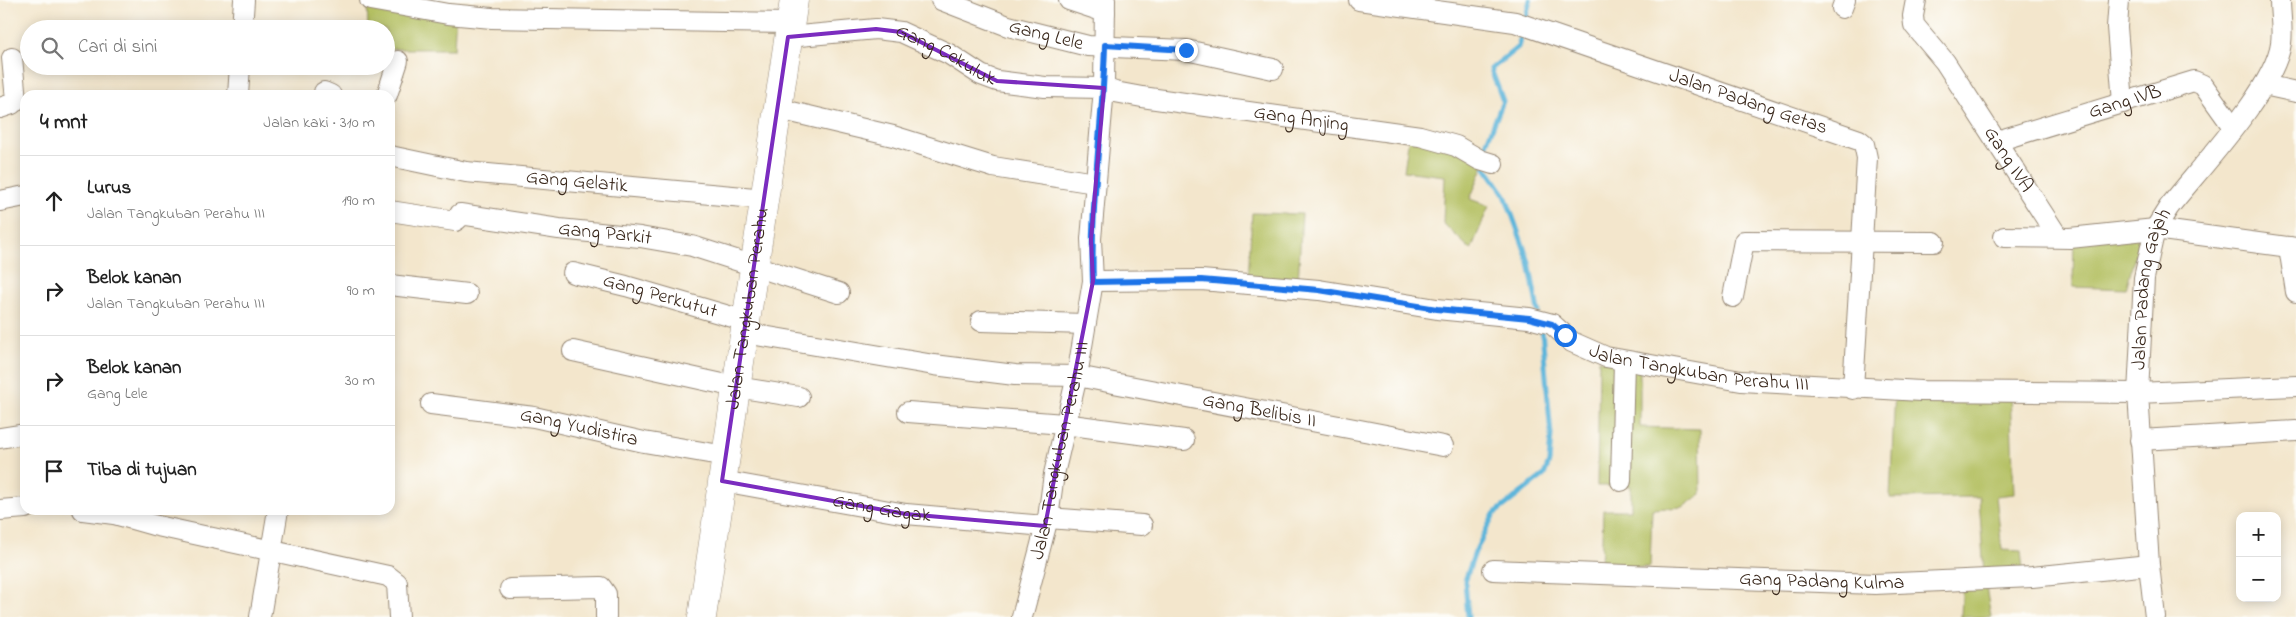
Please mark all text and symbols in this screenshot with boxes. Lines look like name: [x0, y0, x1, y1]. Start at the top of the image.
street label: Gang Lele: [1006, 12, 1086, 59]
street label: Gang Cekuluk: [890, 17, 1000, 94]
search box: [20, 20, 395, 75]
icon: search: [38, 34, 66, 62]
text: Cari di sini: [78, 34, 157, 61]
route end: [1175, 39, 1198, 62]
street label: Jalan Padang Getas: [1665, 61, 1831, 143]
street label: Gang IVB: [2085, 77, 2165, 127]
street label: Gang Anjing: [1252, 98, 1351, 141]
text: 4 mnt: [40, 108, 88, 138]
text: Jalan kaki · 310 m: [263, 111, 375, 135]
street label: Gang IVA: [1976, 121, 2040, 199]
street label: Gang Gelatik: [525, 163, 629, 201]
text: Lurus: [87, 175, 131, 202]
icon: ahead: [40, 187, 68, 215]
text: 190 m: [342, 189, 375, 213]
text: Jalan Tangkuban Perahu III: [87, 202, 265, 226]
street label: Jalan Padang Gajah: [2125, 203, 2179, 371]
street label: Jalan Tangkuban Perahu: [719, 206, 777, 411]
street label: Gang Parkit: [557, 214, 654, 253]
text: Belok kanan: [87, 265, 181, 292]
street label: Gang Perkutut: [600, 266, 721, 326]
icon: right: [40, 277, 68, 305]
text: 90 m: [347, 279, 375, 303]
text: Jalan Tangkuban Perahu III: [87, 292, 265, 316]
route start: [1554, 324, 1577, 347]
street label: Jalan Tangkuban Perahu III: [1584, 337, 1810, 399]
street label: Jalan Tangkuban Perahu III: [1023, 339, 1097, 563]
text: Belok kanan: [87, 355, 181, 382]
icon: right: [40, 367, 68, 395]
text: 30 m: [345, 369, 375, 393]
text: Gang Lele: [87, 382, 148, 406]
street label: Gang Belibis II: [1200, 386, 1319, 436]
street label: Gang Yudistira: [518, 401, 641, 455]
icon: arrive: [40, 457, 68, 485]
text: Tiba di tujuan: [87, 457, 197, 484]
street label: Gang Gagak: [830, 487, 932, 531]
map controls: [2236, 512, 2281, 602]
button: +: [2236, 512, 2281, 557]
button: −: [2236, 557, 2281, 602]
street label: Gang Padang Kulma: [1739, 565, 1905, 599]

